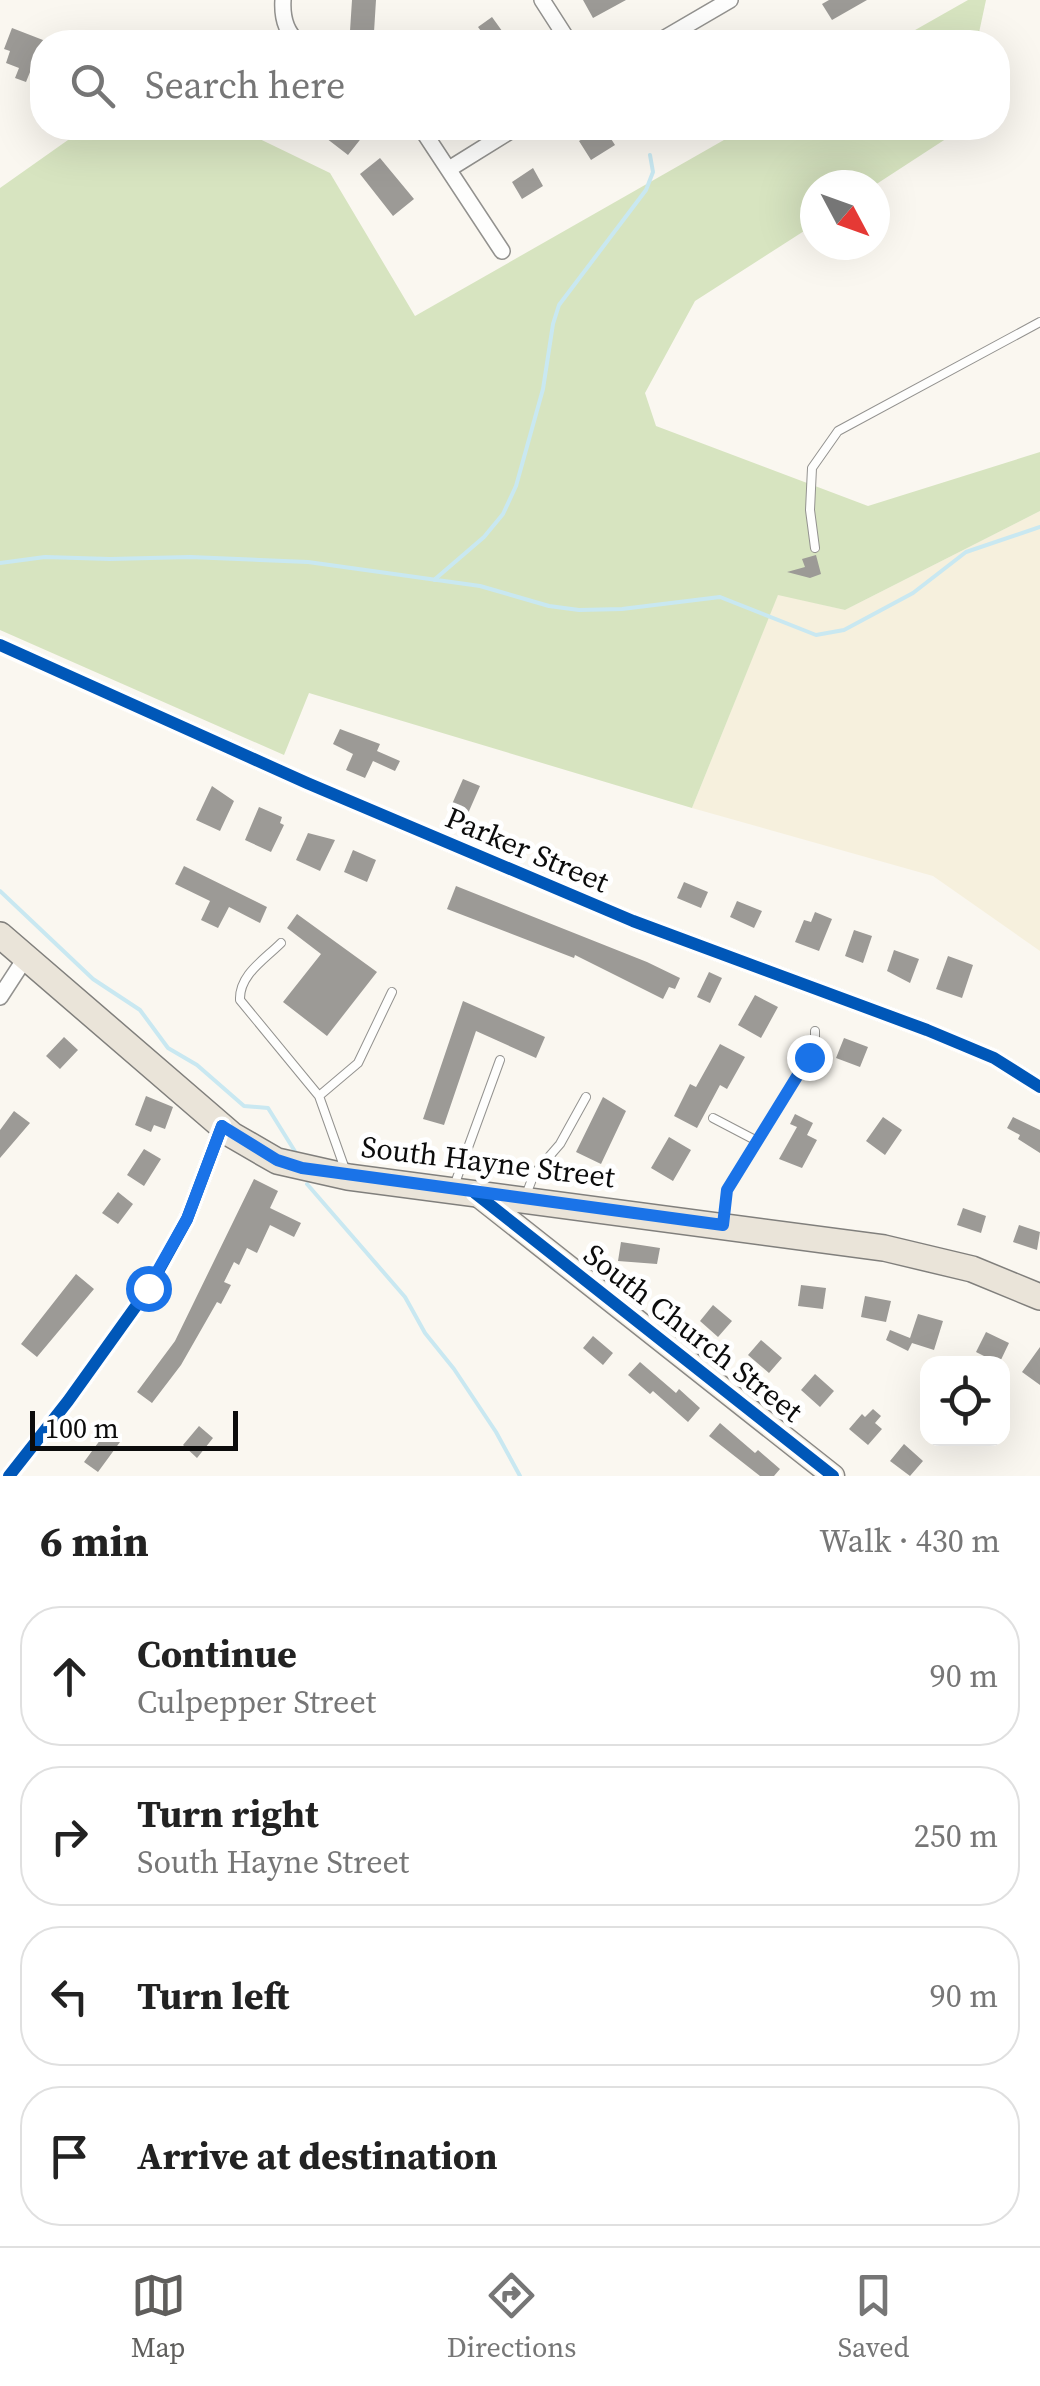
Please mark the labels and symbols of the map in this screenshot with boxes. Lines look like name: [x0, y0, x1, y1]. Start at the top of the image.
north arrow: [800, 170, 890, 260]
street label: Parker Street: [439, 797, 615, 902]
route end: [787, 1035, 833, 1081]
street label: South Hayne Street: [359, 1126, 617, 1197]
street label: South Church Street: [575, 1234, 811, 1431]
route start: [126, 1266, 172, 1312]
scale bar: [30, 1406, 238, 1450]

